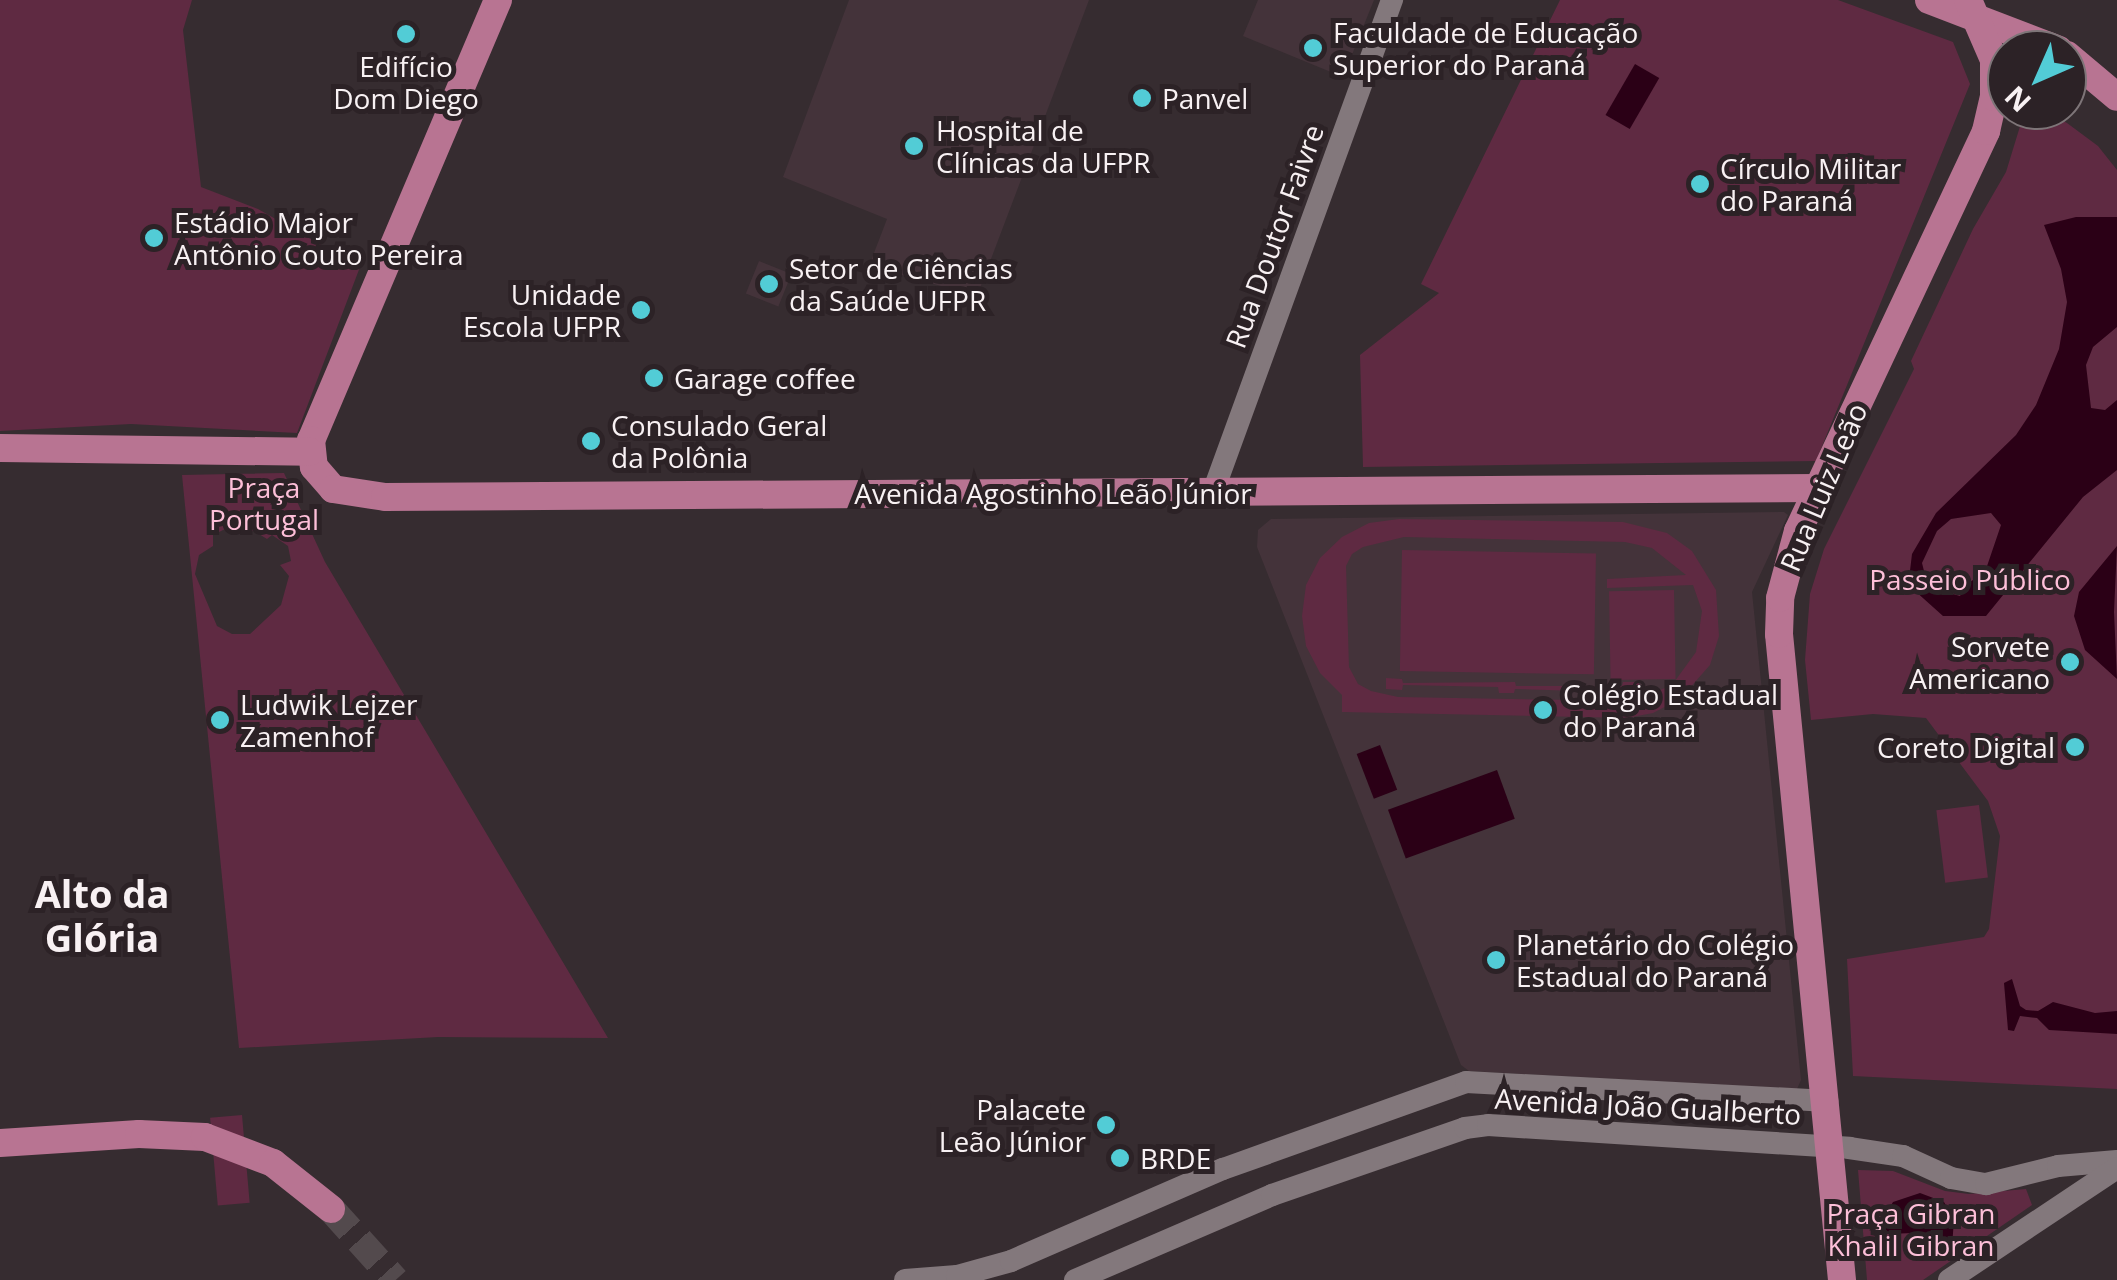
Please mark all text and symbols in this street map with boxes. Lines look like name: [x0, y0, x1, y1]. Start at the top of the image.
place label: Faculdade de Educação Superior do Paraná: [1333, 15, 1638, 81]
marker: Edifício Dom Diego: [395, 23, 417, 45]
north arrow: [1987, 30, 2087, 130]
marker: Faculdade de Educação Superior do Paraná: [1302, 37, 1324, 59]
place label: Edifício Dom Diego: [333, 49, 479, 115]
text: N: [1996, 78, 2039, 121]
place label: Panvel: [1162, 81, 1248, 115]
marker: Panvel: [1131, 87, 1153, 109]
place label: Hospital de Clínicas da UFPR: [936, 113, 1151, 179]
street label: Rua Doutor Faivre: [1218, 120, 1330, 352]
marker: Hospital de Clínicas da UFPR: [901, 133, 927, 159]
place label: Círculo Militar do Paraná: [1720, 151, 1901, 217]
marker: Círculo Militar do Paraná: [1689, 173, 1711, 195]
place label: Estádio Major Antônio Couto Pereira: [174, 205, 464, 271]
marker: Estádio Major Antônio Couto Pereira: [143, 227, 165, 249]
place label: Setor de Ciências da Saúde UFPR: [789, 251, 1013, 317]
marker: Setor de Ciências da Saúde UFPR: [758, 273, 780, 295]
place label: Unidade Escola UFPR: [463, 277, 621, 343]
marker: Unidade Escola UFPR: [630, 299, 652, 321]
place label: Garage coffee: [674, 361, 856, 395]
marker: Garage coffee: [643, 367, 665, 389]
street label: Rua Luiz Leão: [1773, 398, 1873, 576]
place label: Consulado Geral da Polônia: [611, 408, 827, 474]
marker: Consulado Geral da Polônia: [580, 430, 602, 452]
park label: Praça Portugal: [209, 470, 319, 536]
street label: Avenida Agostinho Leão Júnior: [854, 476, 1252, 510]
park label: Passeio Público: [1869, 562, 2071, 596]
place label: Sorvete Americano: [1909, 629, 2050, 695]
marker: Sorvete Americano: [2059, 651, 2081, 673]
place label: Colégio Estadual do Paraná: [1563, 677, 1778, 743]
place label: Ludwik Lejzer Zamenhof: [240, 687, 417, 753]
marker: Colégio Estadual do Paraná: [1532, 699, 1554, 721]
marker: Ludwik Lejzer Zamenhof: [209, 709, 231, 731]
place label: Coreto Digital: [1877, 730, 2055, 764]
marker: Coreto Digital: [2064, 736, 2086, 758]
district label: Alto da Glória: [35, 871, 169, 961]
place label: Planetário do Colégio Estadual do Paraná: [1516, 927, 1794, 993]
marker: Planetário do Colégio Estadual do Paraná: [1485, 949, 1507, 971]
street label: Avenida João Gualberto: [1494, 1081, 1802, 1131]
place label: Palacete Leão Júnior: [939, 1092, 1086, 1158]
marker: Palacete Leão Júnior: [1095, 1114, 1117, 1136]
place label: BRDE: [1140, 1141, 1211, 1175]
marker: BRDE: [1109, 1147, 1131, 1169]
park label: Praça Gibran Khalil Gibran: [1827, 1196, 1995, 1262]

